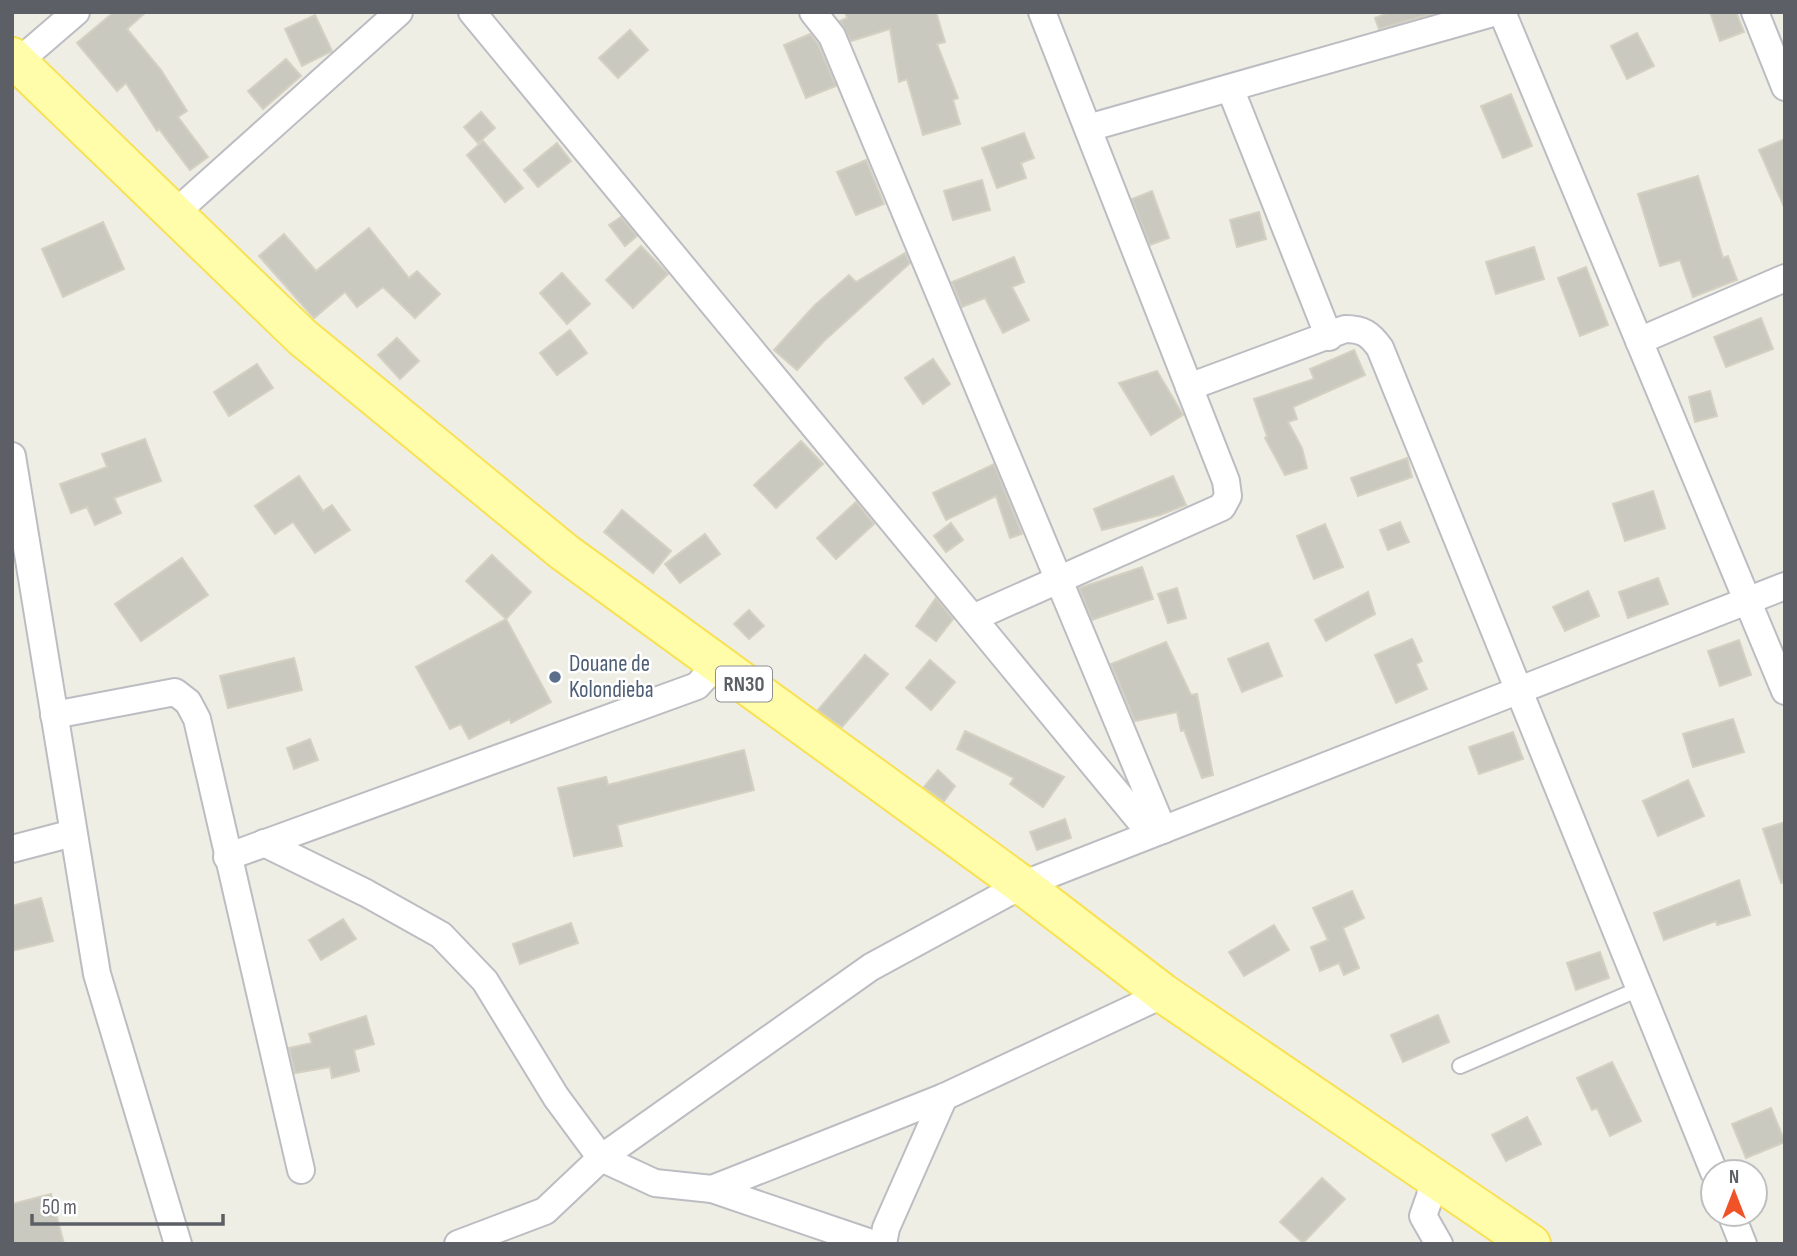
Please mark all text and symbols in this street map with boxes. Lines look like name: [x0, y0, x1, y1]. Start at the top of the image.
place label: Douane de Kolondieba: [569, 650, 654, 704]
road number: RN30: [716, 666, 772, 702]
marker: Douane de Kolondieba: [547, 669, 563, 685]
north arrow: [1699, 1158, 1769, 1228]
text: N: [1729, 1166, 1739, 1189]
scale bar: [32, 1182, 222, 1226]
text: 50 m: [42, 1195, 77, 1220]

